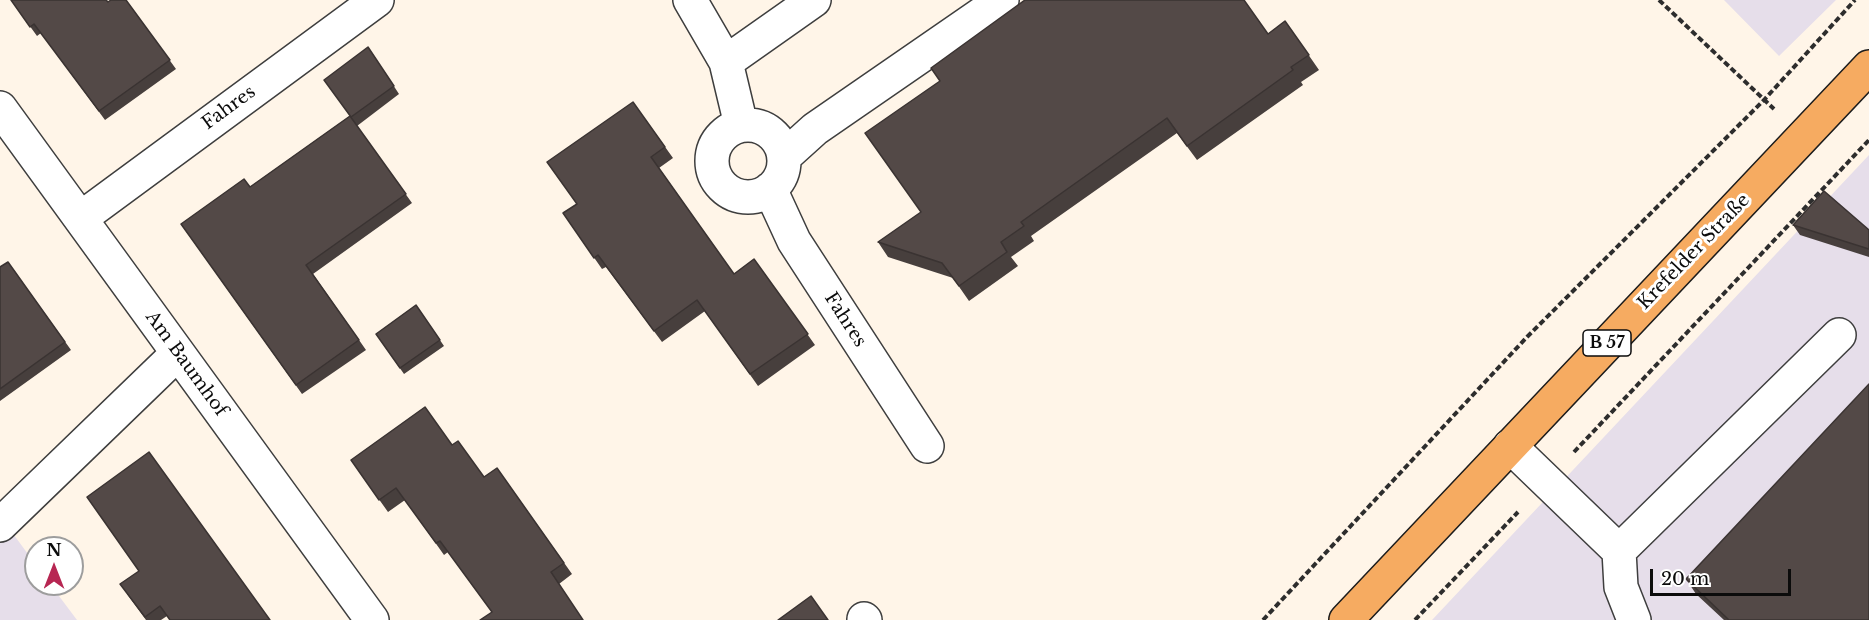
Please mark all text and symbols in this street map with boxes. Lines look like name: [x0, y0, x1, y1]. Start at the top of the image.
street label: Fahres: [198, 81, 260, 135]
street label: Krefelder Straße: [1634, 190, 1754, 314]
street label: Fahres: [819, 289, 871, 351]
street label: Am Baumhof: [140, 307, 232, 421]
road number: B 57: [1583, 330, 1631, 356]
north arrow: [24, 536, 84, 596]
text: N: [46, 540, 62, 560]
scale bar: [1653, 557, 1794, 595]
text: 20 m: [1661, 568, 1709, 590]

